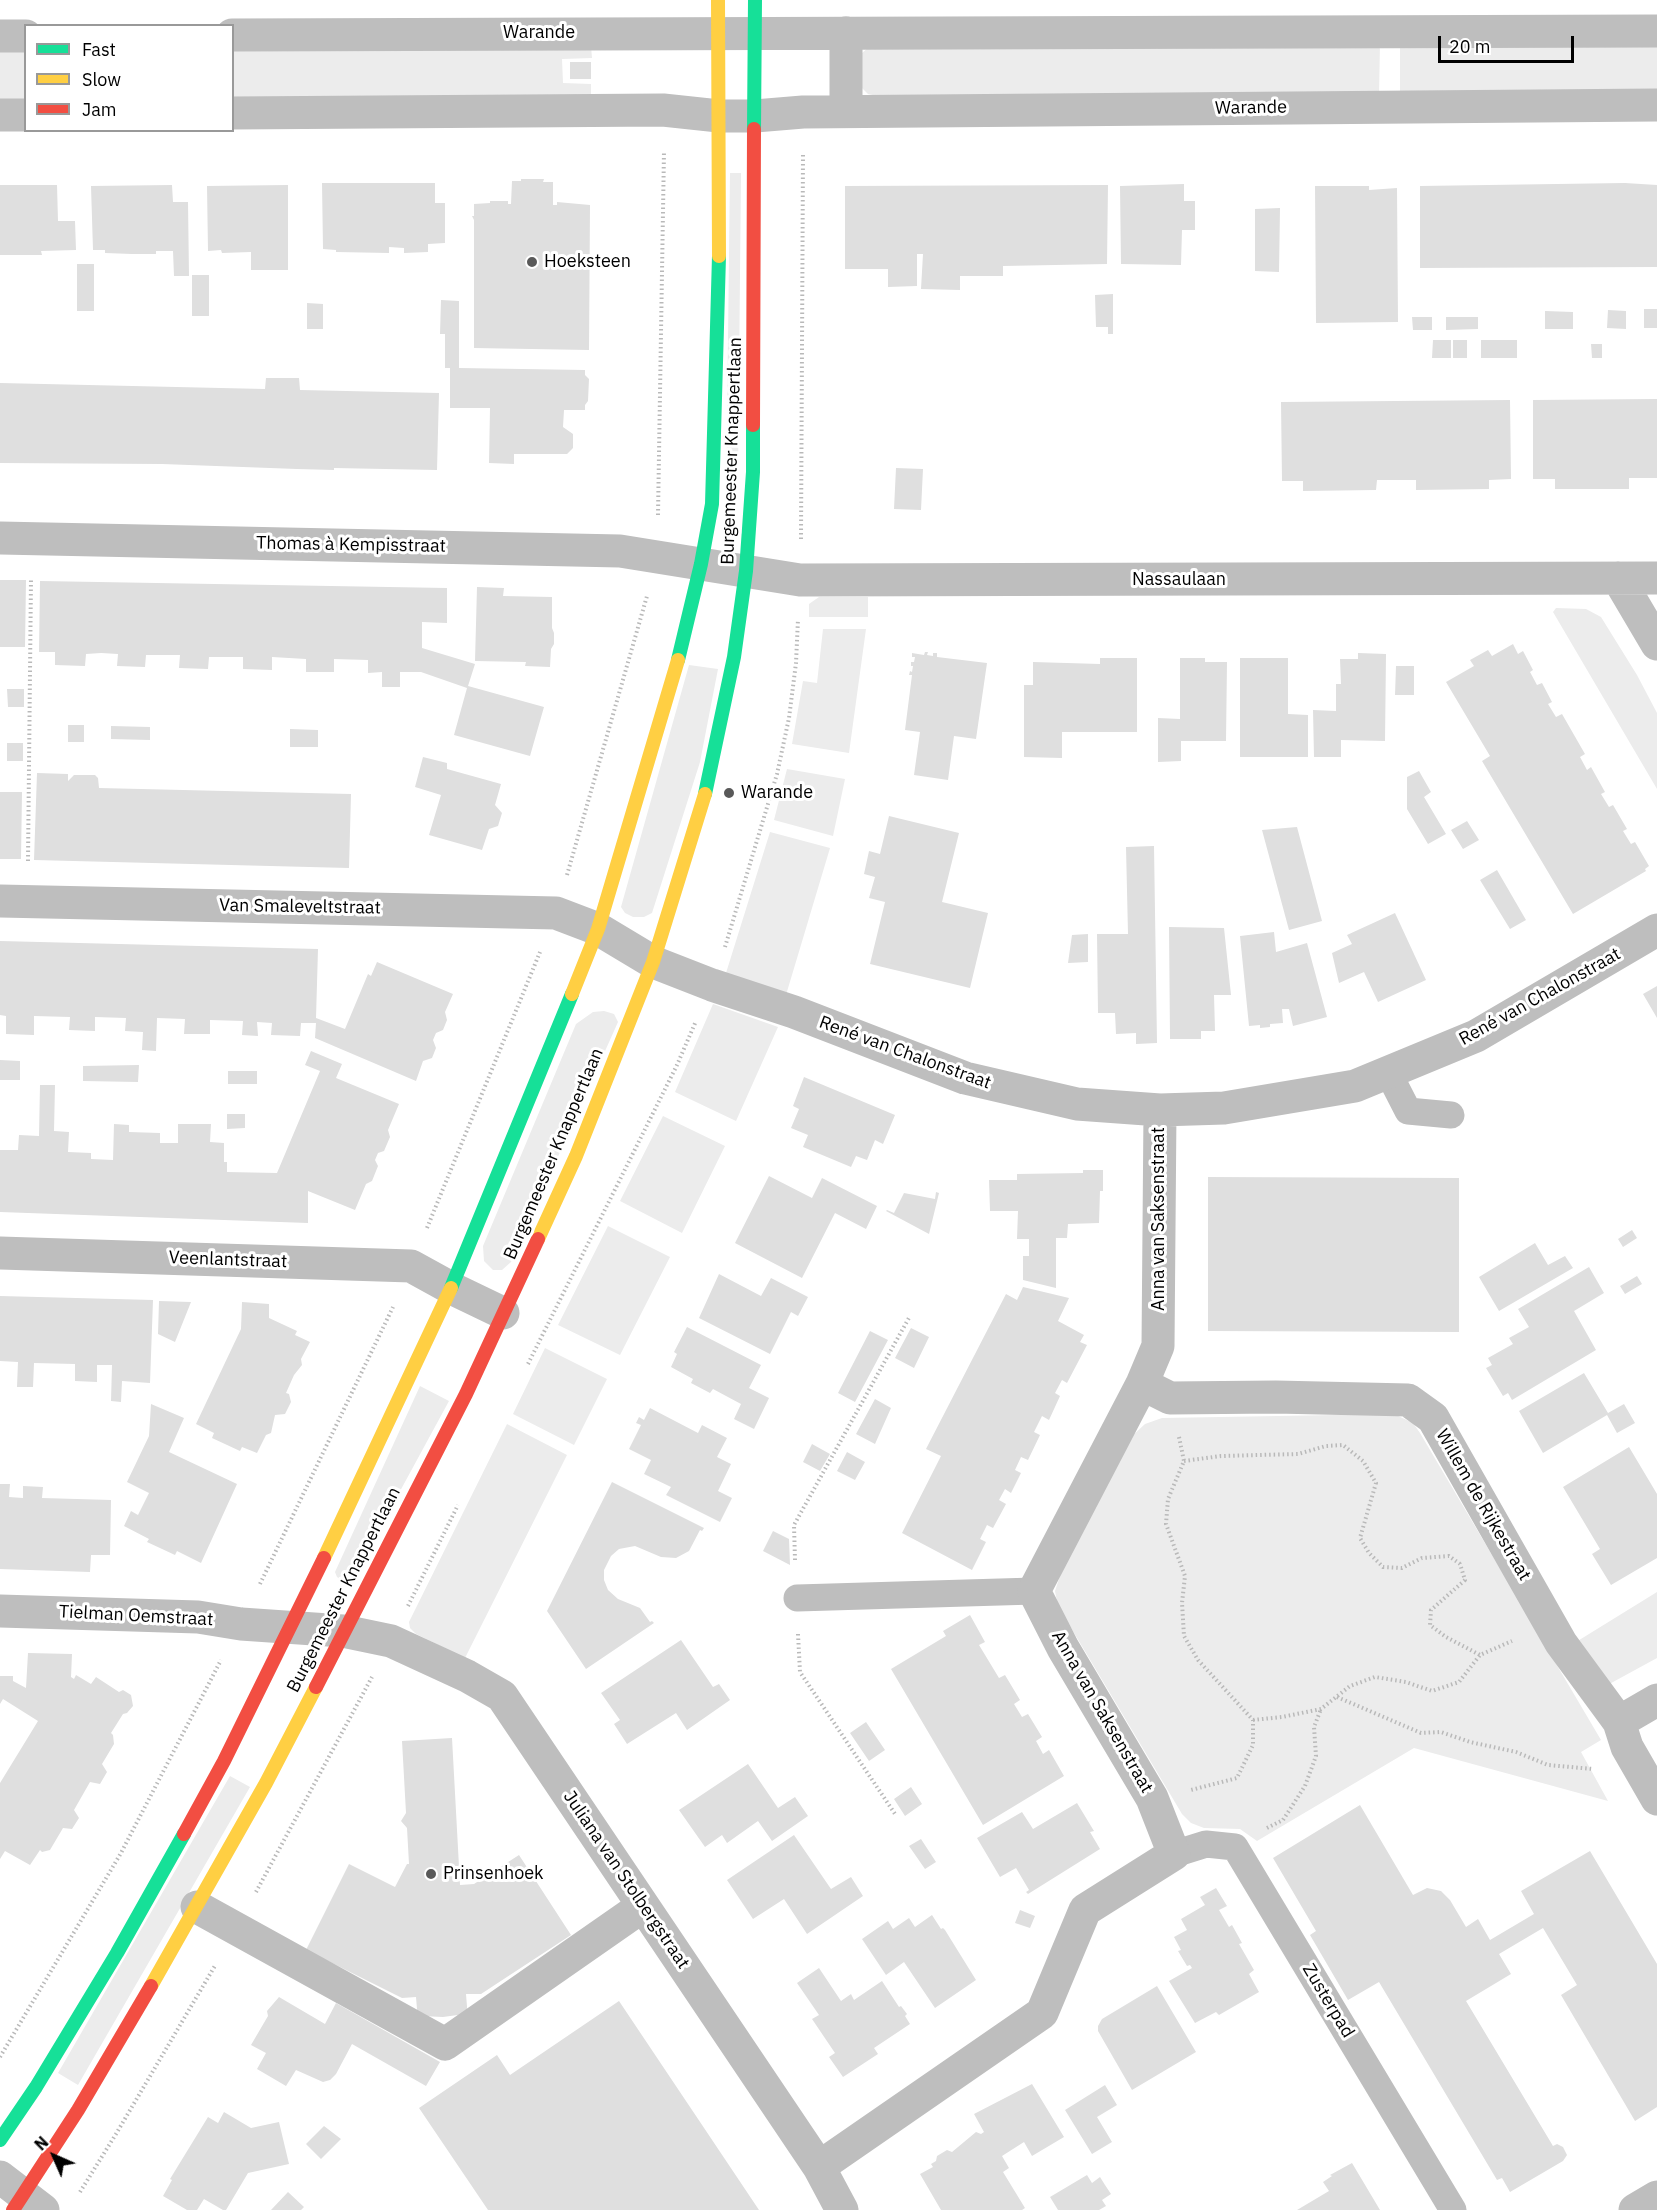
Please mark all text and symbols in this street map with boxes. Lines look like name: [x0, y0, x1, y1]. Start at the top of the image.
street label: Warande: [503, 22, 575, 44]
legend: [24, 24, 234, 132]
scale bar: [1441, 24, 1578, 62]
text: 20 m: [1449, 35, 1491, 58]
text: Fast: [82, 38, 116, 61]
text: Slow: [82, 68, 121, 91]
street label: Warande: [1215, 97, 1287, 119]
text: Jam: [82, 98, 117, 121]
place label: Hoeksteen: [544, 251, 631, 273]
marker: Hoeksteen: [525, 255, 539, 269]
street label: Burgemeester Knappertlaan: [717, 337, 747, 565]
street label: Thomas à Kempisstraat: [256, 533, 446, 557]
street label: Nassaulaan: [1132, 569, 1226, 591]
place label: Warande: [741, 782, 813, 804]
marker: Warande: [722, 786, 736, 800]
street label: Van Smaleveltstraat: [219, 895, 381, 919]
street label: René van Chalonstraat: [1455, 944, 1625, 1050]
street label: René van Chalonstraat: [816, 1012, 994, 1094]
street label: Burgemeester Knappertlaan: [500, 1045, 608, 1263]
street label: Anna van Saksenstraat: [1148, 1127, 1170, 1311]
street label: Veenlantstraat: [168, 1247, 288, 1273]
street label: Willem de Rijkestraat: [1431, 1425, 1535, 1585]
street label: Burgemeester Knappertlaan: [283, 1484, 405, 1696]
street label: Tielman Oemstraat: [58, 1601, 214, 1631]
street label: Anna van Saksenstraat: [1047, 1627, 1157, 1797]
street label: Juliana van Stolbergstraat: [558, 1787, 694, 1973]
place label: Prinsenhoek: [443, 1863, 544, 1885]
marker: Prinsenhoek: [424, 1867, 438, 1881]
street label: Zusterpad: [1298, 1960, 1358, 2042]
north arrow: [24, 2126, 84, 2186]
text: N: [30, 2132, 52, 2154]

